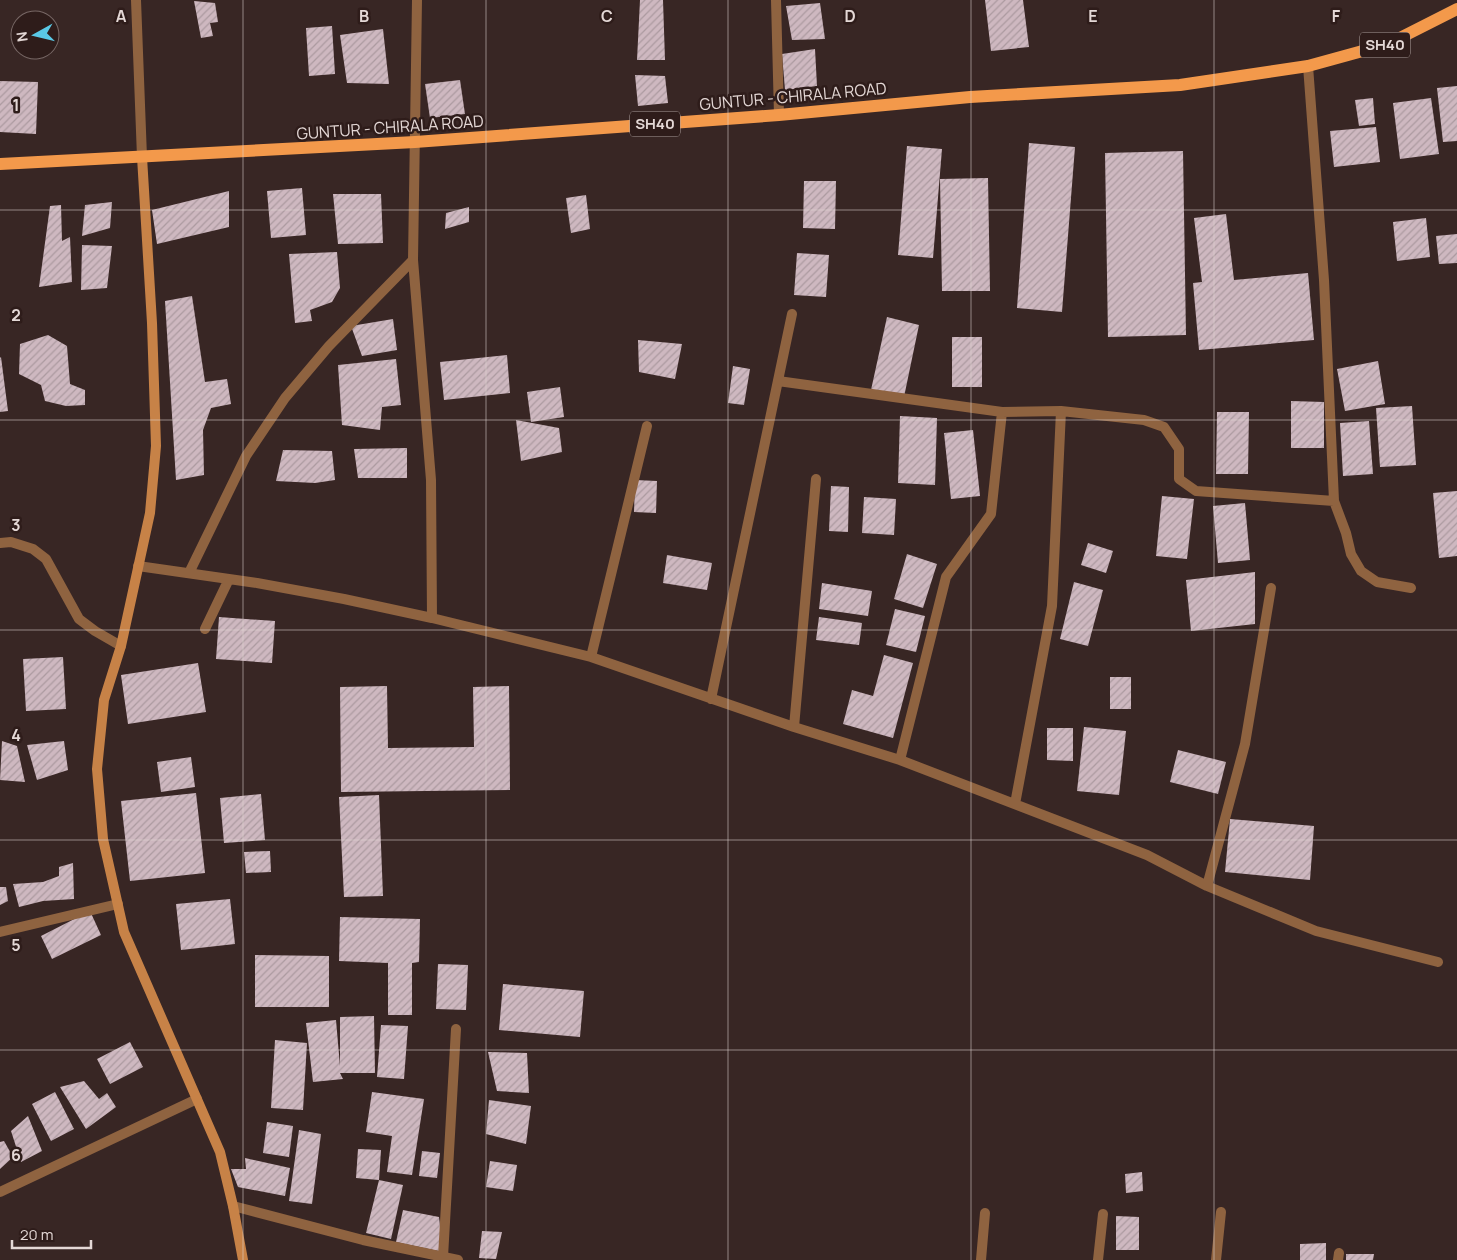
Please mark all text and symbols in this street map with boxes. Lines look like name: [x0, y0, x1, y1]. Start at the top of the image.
text: A: [116, 5, 127, 27]
text: B: [359, 5, 369, 27]
text: C: [601, 5, 613, 27]
text: D: [844, 5, 856, 27]
text: E: [1088, 5, 1098, 27]
text: F: [1332, 5, 1341, 27]
north arrow: [10, 10, 60, 60]
text: N: [12, 31, 32, 43]
road number: SH40: [1360, 32, 1410, 58]
street label: GUNTUR - CHIRALA ROAD: [699, 77, 888, 115]
text: 1: [12, 94, 20, 116]
street label: GUNTUR - CHIRALA ROAD: [296, 109, 485, 145]
road number: SH40: [630, 112, 680, 136]
text: 2: [11, 304, 21, 326]
text: 3: [11, 514, 21, 536]
text: 4: [11, 724, 21, 746]
text: 5: [11, 934, 21, 956]
text: 6: [11, 1144, 21, 1166]
scale bar: [12, 1218, 91, 1250]
text: 20 m: [20, 1224, 53, 1245]

